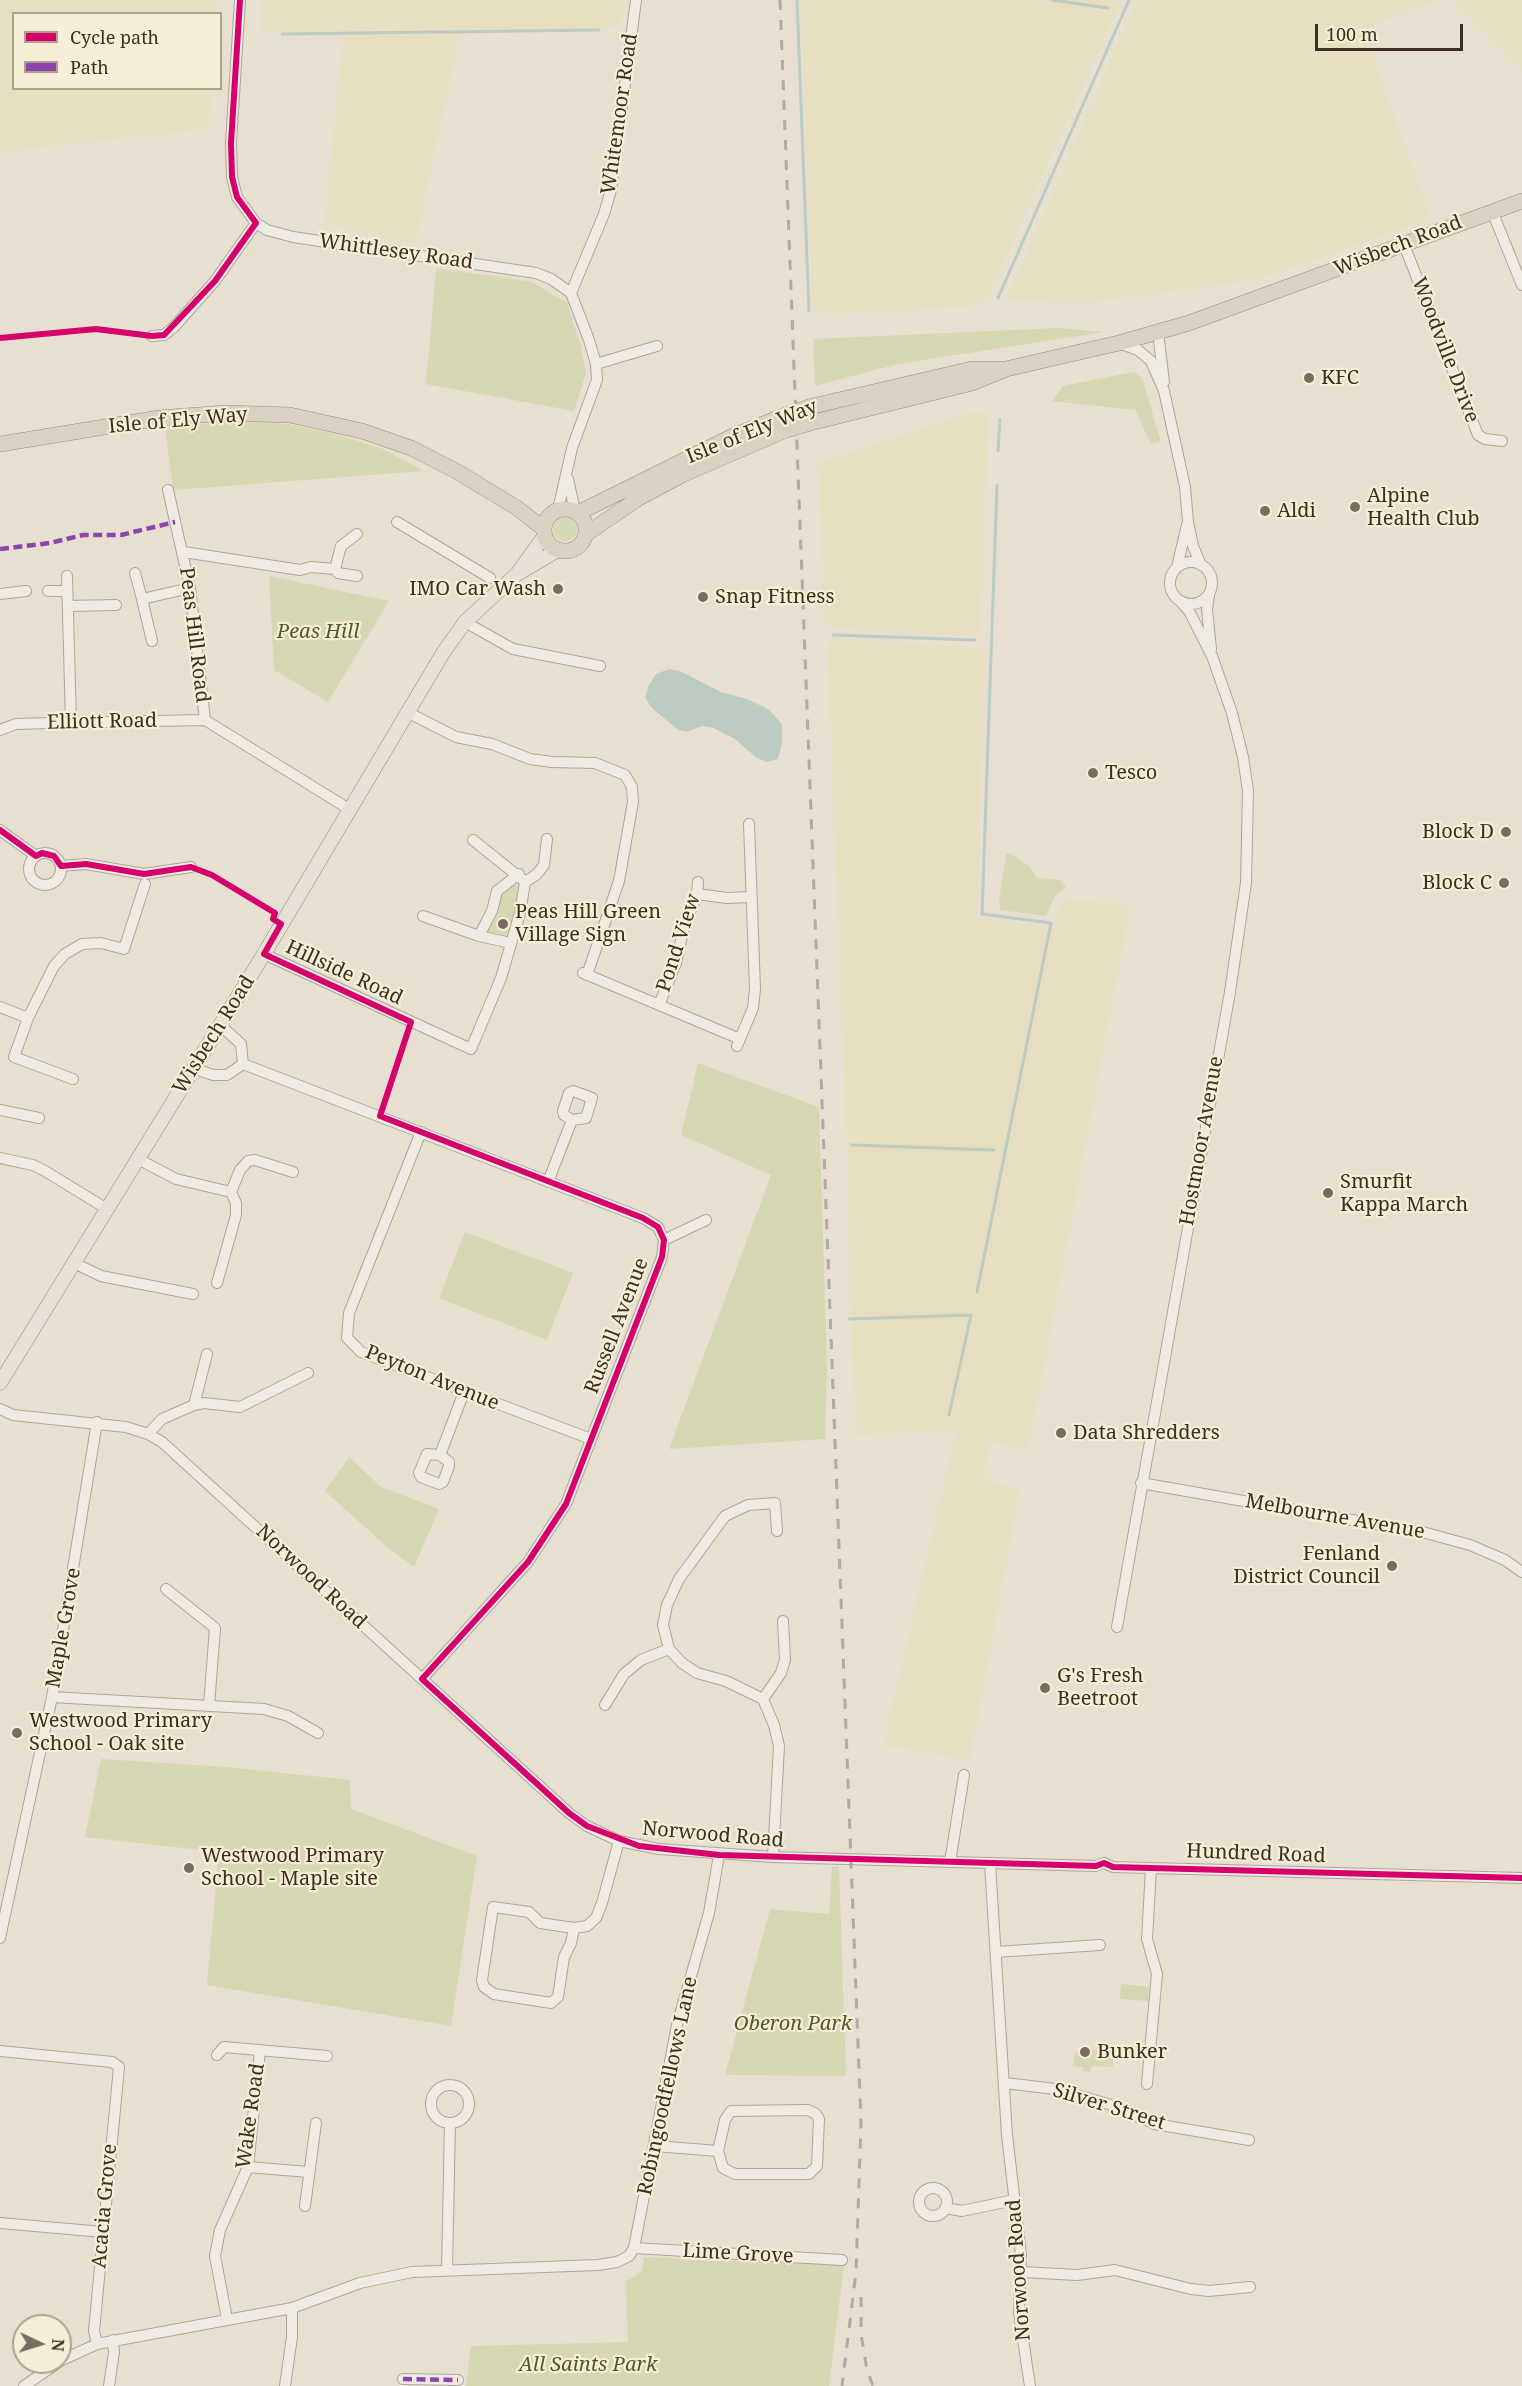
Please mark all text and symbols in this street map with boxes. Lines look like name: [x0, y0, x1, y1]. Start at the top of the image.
legend: [12, 12, 222, 90]
scale bar: [1318, 12, 1466, 50]
text: 100 m: [1326, 22, 1378, 46]
text: Cycle path: [70, 25, 159, 49]
street label: Whitemoor Road: [597, 32, 643, 196]
text: Path: [70, 55, 109, 79]
street label: Wisbech Road: [1331, 211, 1465, 281]
street label: Whittlesey Road: [317, 229, 475, 275]
street label: Woodville Drive: [1406, 274, 1484, 426]
place label: KFC: [1321, 366, 1359, 390]
marker: KFC: [1302, 371, 1316, 385]
street label: Isle of Ely Way: [683, 395, 821, 469]
street label: Isle of Ely Way: [107, 403, 249, 439]
place label: Alpine Health Club: [1367, 484, 1479, 531]
place label: Aldi: [1277, 499, 1316, 523]
marker: Alpine Health Club: [1348, 500, 1362, 514]
marker: Aldi: [1258, 504, 1272, 518]
street label: Peas Hill Road: [174, 566, 214, 704]
place label: IMO Car Wash: [409, 577, 546, 601]
marker: IMO Car Wash: [551, 582, 565, 596]
place label: Snap Fitness: [715, 585, 834, 609]
marker: Snap Fitness: [696, 590, 710, 604]
park label: Peas Hill: [277, 620, 359, 644]
street label: Elliott Road: [47, 709, 157, 735]
place label: Tesco: [1105, 761, 1157, 785]
marker: Tesco: [1086, 766, 1100, 780]
place label: Block D: [1422, 820, 1494, 844]
marker: Block D: [1499, 825, 1513, 839]
place label: Block C: [1422, 871, 1492, 895]
marker: Block C: [1497, 876, 1511, 890]
street label: Pond View: [652, 891, 706, 995]
place label: Peas Hill Green Village Sign: [515, 900, 661, 947]
marker: Peas Hill Green Village Sign: [496, 917, 510, 931]
street label: Hillside Road: [282, 935, 406, 1011]
street label: Wisbech Road: [168, 971, 260, 1099]
street label: Hostmoor Avenue: [1175, 1054, 1229, 1228]
place label: Smurfit Kappa March: [1340, 1170, 1468, 1217]
marker: Smurfit Kappa March: [1321, 1186, 1335, 1200]
street label: Russell Avenue: [580, 1255, 654, 1397]
street label: Peyton Avenue: [362, 1340, 502, 1416]
place label: Data Shredders: [1073, 1421, 1220, 1445]
marker: Data Shredders: [1054, 1426, 1068, 1440]
street label: Melbourne Avenue: [1243, 1489, 1427, 1545]
street label: Norwood Road: [251, 1520, 371, 1634]
place label: Fenland District Council: [1233, 1542, 1380, 1589]
marker: Fenland District Council: [1385, 1559, 1399, 1573]
street label: Maple Grove: [42, 1566, 86, 1690]
place label: G's Fresh Beetroot: [1057, 1664, 1144, 1711]
marker: G's Fresh Beetroot: [1038, 1681, 1052, 1695]
place label: Westwood Primary School - Oak site: [29, 1709, 212, 1756]
marker: Westwood Primary School - Oak site: [10, 1726, 24, 1740]
street label: Norwood Road: [641, 1817, 785, 1853]
street label: Hundred Road: [1186, 1840, 1326, 1868]
place label: Westwood Primary School - Maple site: [201, 1844, 384, 1891]
marker: Westwood Primary School - Maple site: [182, 1861, 196, 1875]
street label: Robingoodfellows Lane: [633, 1974, 703, 2198]
park label: Oberon Park: [734, 2012, 852, 2036]
place label: Bunker: [1097, 2040, 1167, 2064]
marker: Bunker: [1078, 2045, 1092, 2059]
street label: Wake Road: [232, 2062, 270, 2170]
street label: Silver Street: [1050, 2079, 1168, 2135]
street label: Acacia Grove: [88, 2143, 122, 2269]
street label: Norwood Road: [1002, 2198, 1036, 2342]
street label: Lime Grove: [682, 2239, 794, 2269]
north arrow: [12, 2314, 72, 2374]
text: N: [47, 2338, 69, 2352]
park label: All Saints Park: [519, 2353, 657, 2377]

